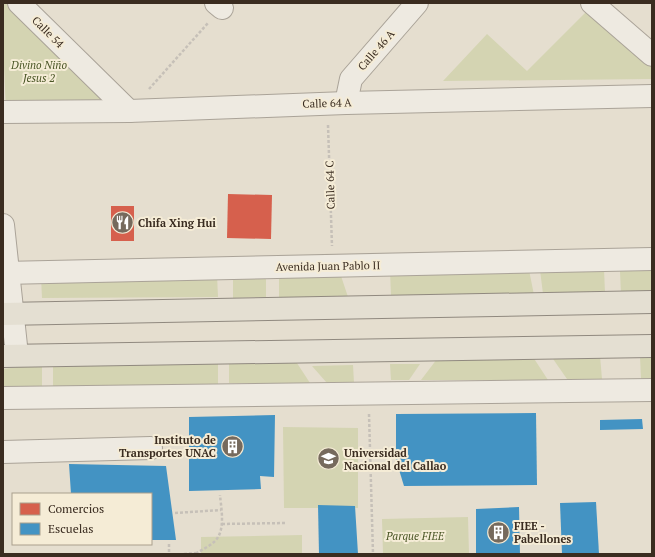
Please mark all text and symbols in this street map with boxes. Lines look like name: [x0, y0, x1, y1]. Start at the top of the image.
street label: Calle 54: [29, 13, 67, 51]
street label: Calle 46 A: [355, 26, 398, 73]
park label: Divino Niño Jesus 2: [10, 58, 67, 85]
street label: Calle 64 A: [302, 95, 352, 111]
street label: Calle 64 C: [322, 160, 338, 210]
restaurant icon: Chifa Xing Hui: [110, 210, 136, 236]
place label: Chifa Xing Hui: [138, 216, 216, 230]
street label: Avenida Juan Pablo II: [276, 258, 381, 274]
place label: Instituto de Transportes UNAC: [119, 433, 216, 460]
building icon: Instituto de Transportes UNAC: [219, 433, 245, 459]
school or university icon: Universidad Nacional del Callao: [315, 446, 341, 472]
place label: Universidad Nacional del Callao: [344, 446, 447, 473]
legend: [12, 493, 152, 545]
text: Comercios: [48, 501, 104, 516]
building icon: FIEE - Pabellones: [485, 519, 511, 545]
place label: FIEE - Pabellones: [514, 519, 571, 546]
text: Escuelas: [48, 521, 94, 536]
park label: Parque FIEE: [385, 529, 445, 543]

